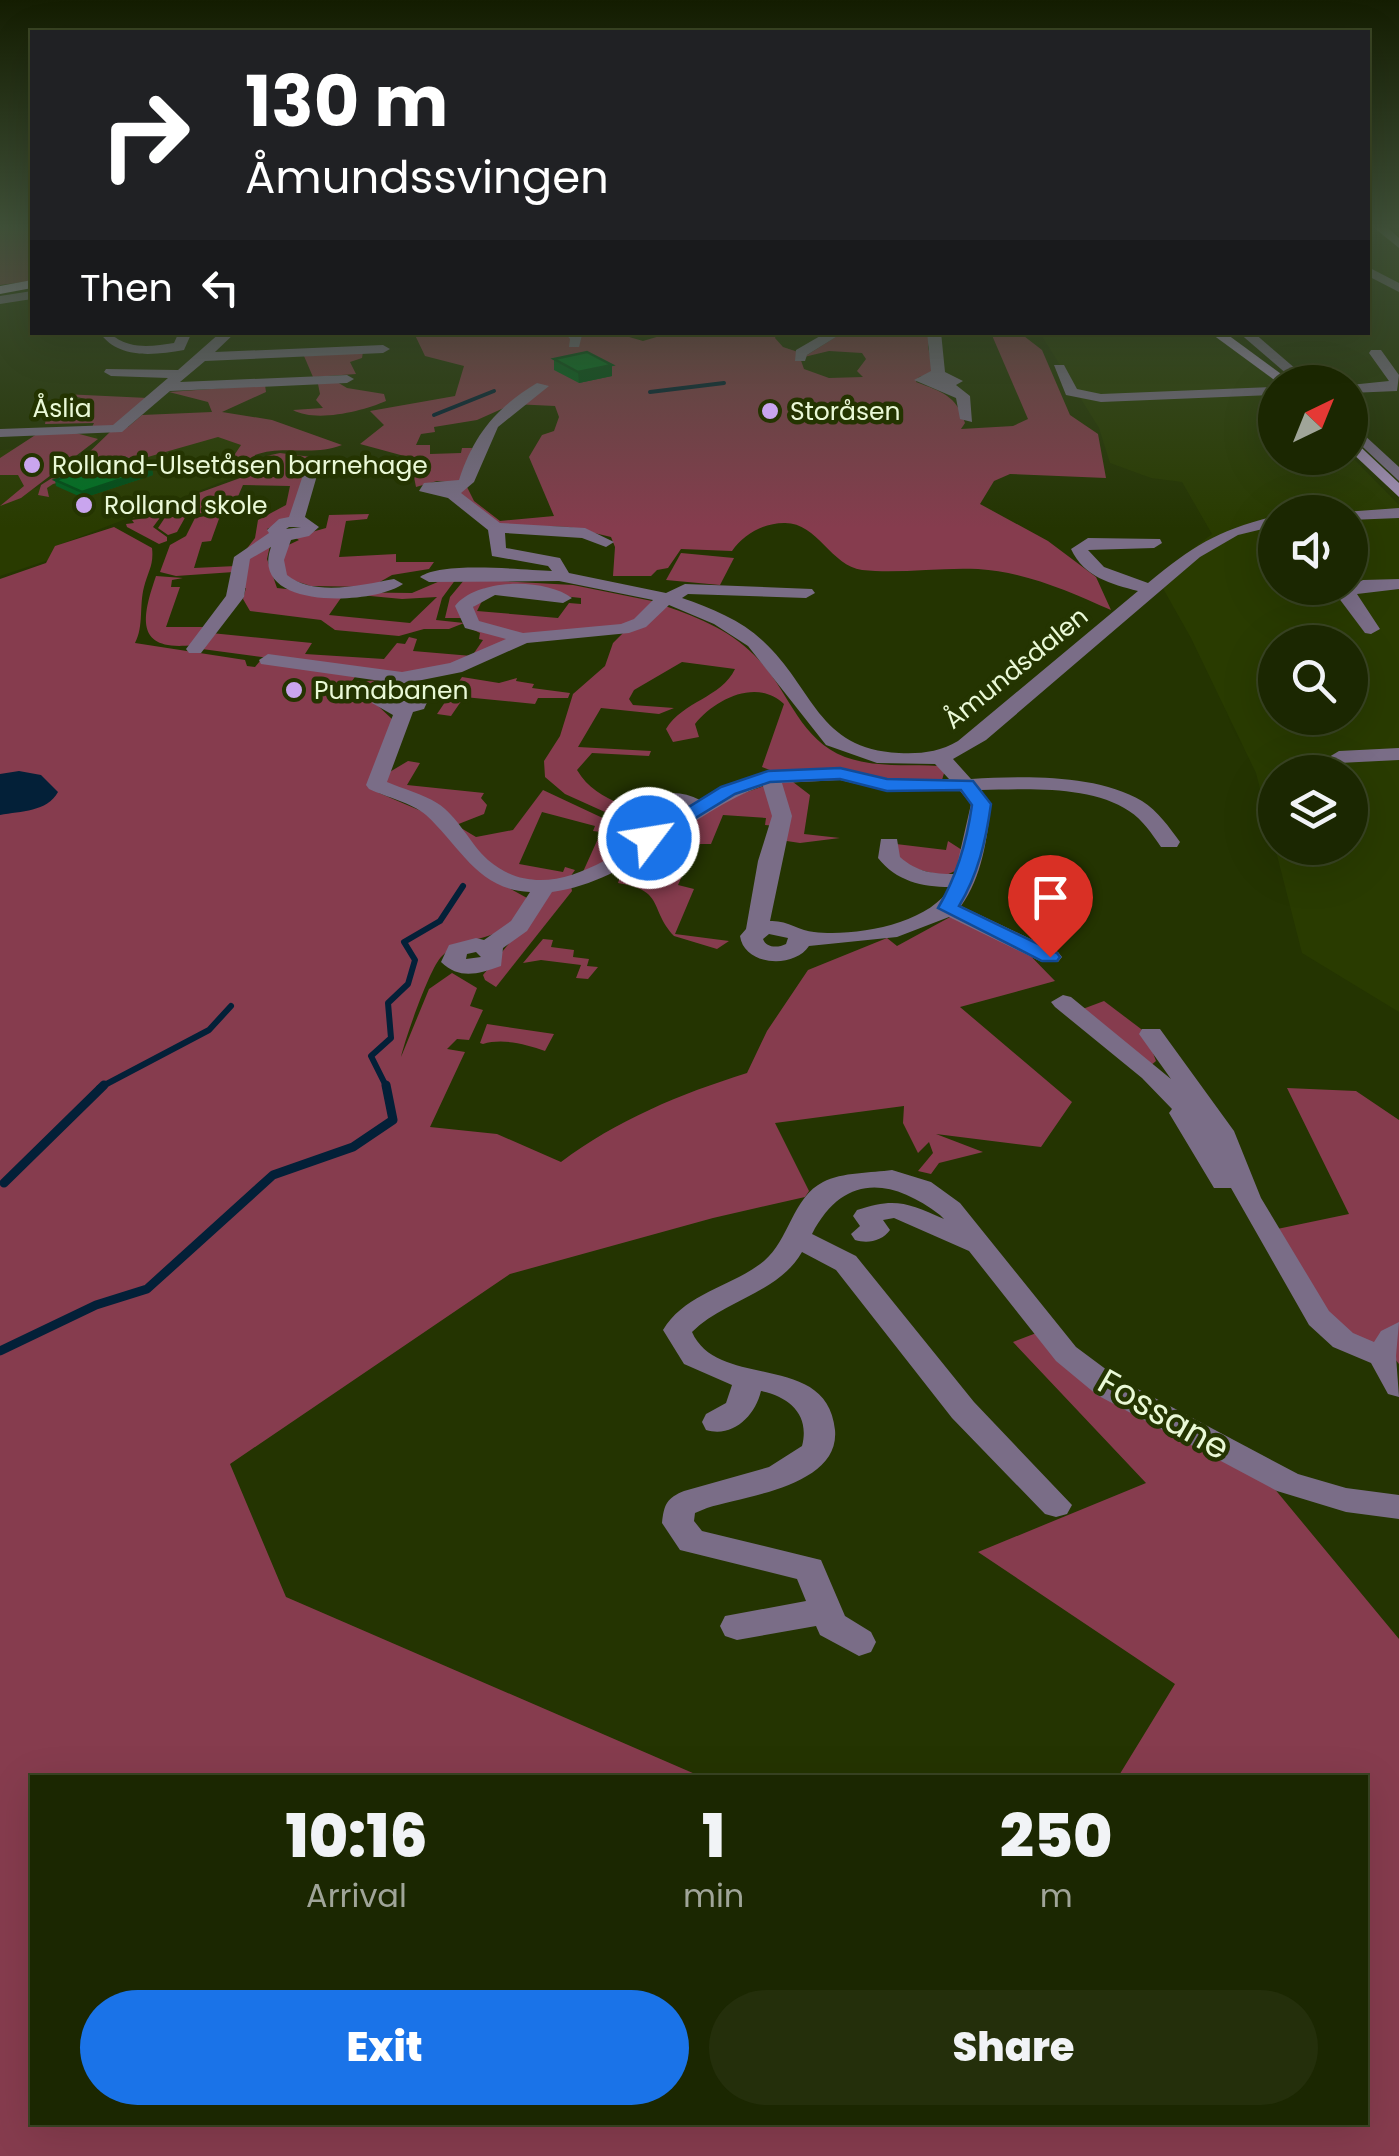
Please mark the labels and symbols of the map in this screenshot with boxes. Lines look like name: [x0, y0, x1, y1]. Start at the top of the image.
north arrow: [1258, 365, 1368, 475]
street label: Åslia: [32, 391, 92, 426]
place label: Storåsen: [790, 394, 901, 429]
marker: Storåsen: [759, 400, 781, 422]
place label: Rolland-Ulsetåsen barnehage: [52, 448, 428, 483]
marker: Rolland-Ulsetåsen barnehage: [21, 454, 43, 476]
place label: Rolland skole: [104, 488, 268, 523]
marker: Rolland skole: [73, 494, 95, 516]
street label: Åmundsdalen: [937, 599, 1095, 737]
place label: Pumabanen: [314, 673, 468, 708]
marker: Pumabanen: [283, 679, 305, 701]
position arrow: [597, 786, 701, 890]
pin: [1008, 855, 1093, 958]
street label: Fossane: [1089, 1357, 1239, 1471]

